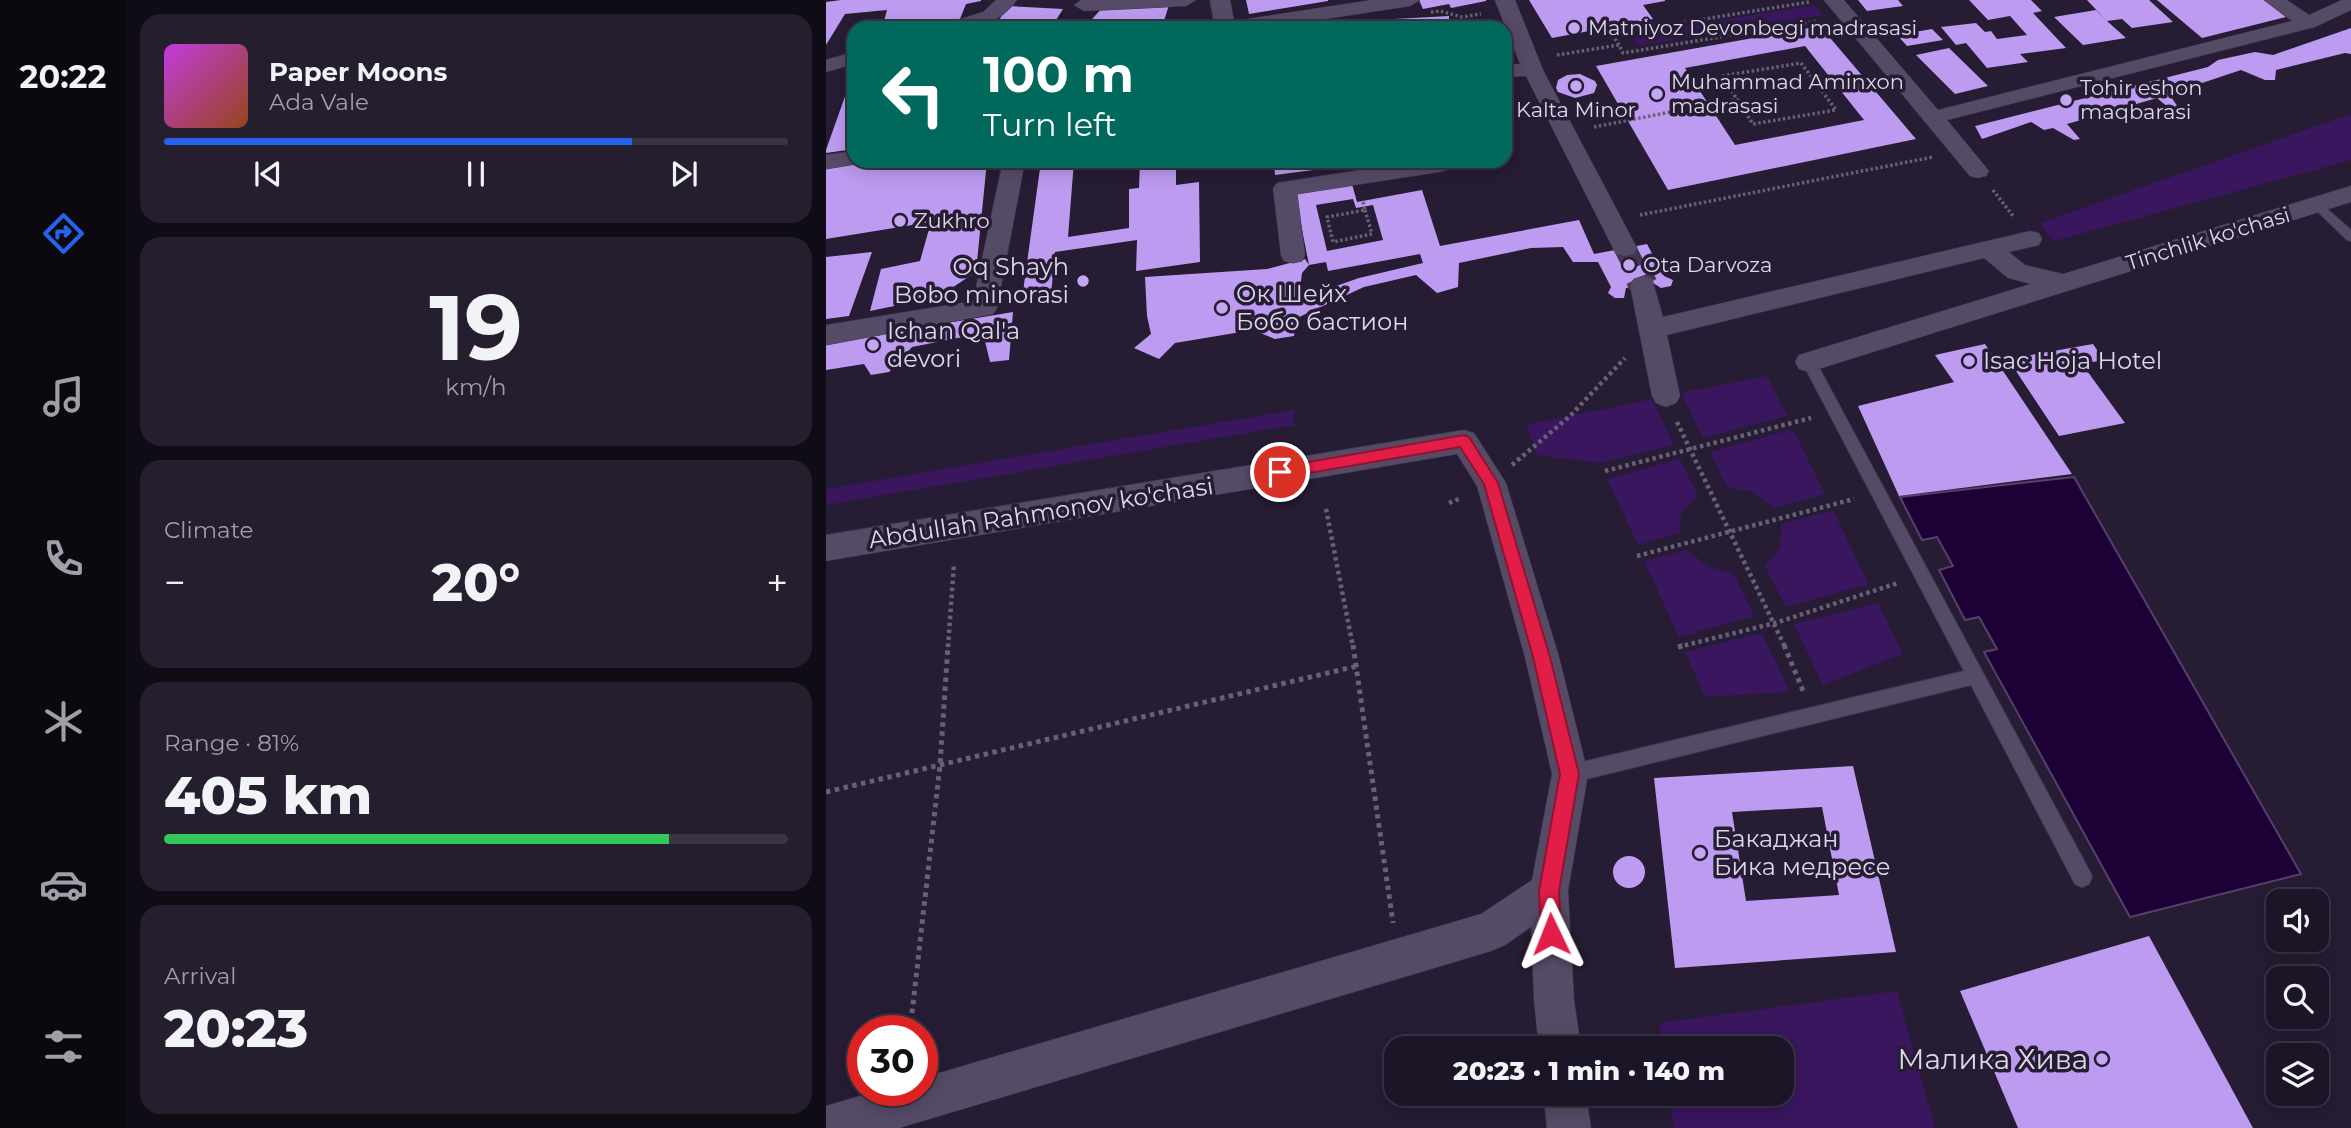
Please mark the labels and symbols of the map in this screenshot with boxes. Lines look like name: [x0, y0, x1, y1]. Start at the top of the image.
place label: Matniyoz Devonbegi madrasasi: [1588, 15, 1917, 40]
marker: Matniyoz Devonbegi madrasasi: [1566, 20, 1582, 36]
place label: Muhammad Aminxon madrasasi: [1671, 69, 1904, 118]
place label: Tohir eshon maqbarasi: [2080, 75, 2202, 124]
marker: Kalta Minor: [1568, 78, 1584, 94]
marker: Muhammad Aminxon madrasasi: [1649, 86, 1665, 102]
marker: Tohir eshon maqbarasi: [2058, 92, 2074, 108]
place label: Kalta Minor: [1516, 97, 1636, 122]
street label: Tinchlik ko'chasi: [2123, 202, 2293, 275]
place label: Zukhro: [914, 208, 990, 233]
marker: Zukhro: [892, 213, 908, 229]
place label: Oq Shayh Bobo minorasi: [894, 252, 1069, 309]
place label: Ota Darvoza: [1643, 252, 1772, 277]
marker: Ota Darvoza: [1621, 257, 1637, 273]
marker: Oq Shayh Bobo minorasi: [1075, 273, 1091, 289]
place label: Ок Шейх Бобо бастион: [1236, 279, 1408, 336]
marker: Ок Шейх Бобо бастион: [1214, 300, 1230, 316]
place label: Ichan Qal'a devori: [887, 316, 1020, 373]
marker: Ichan Qal'a devori: [865, 337, 881, 353]
place label: Isac Hoja Hotel: [1983, 346, 2162, 375]
marker: Isac Hoja Hotel: [1961, 353, 1977, 369]
pin: [1250, 442, 1310, 502]
street label: Abdullah Rahmonov ko'chasi: [866, 471, 1215, 554]
place label: Бакаджан Бика медресе: [1714, 824, 1891, 881]
marker: Бакаджан Бика медресе: [1692, 845, 1708, 861]
position arrow: [1514, 897, 1588, 971]
speed limit sign: 30: [847, 1015, 938, 1106]
place label: Малика Хива: [1898, 1042, 2088, 1076]
marker: Малика Хива: [2094, 1051, 2110, 1067]

